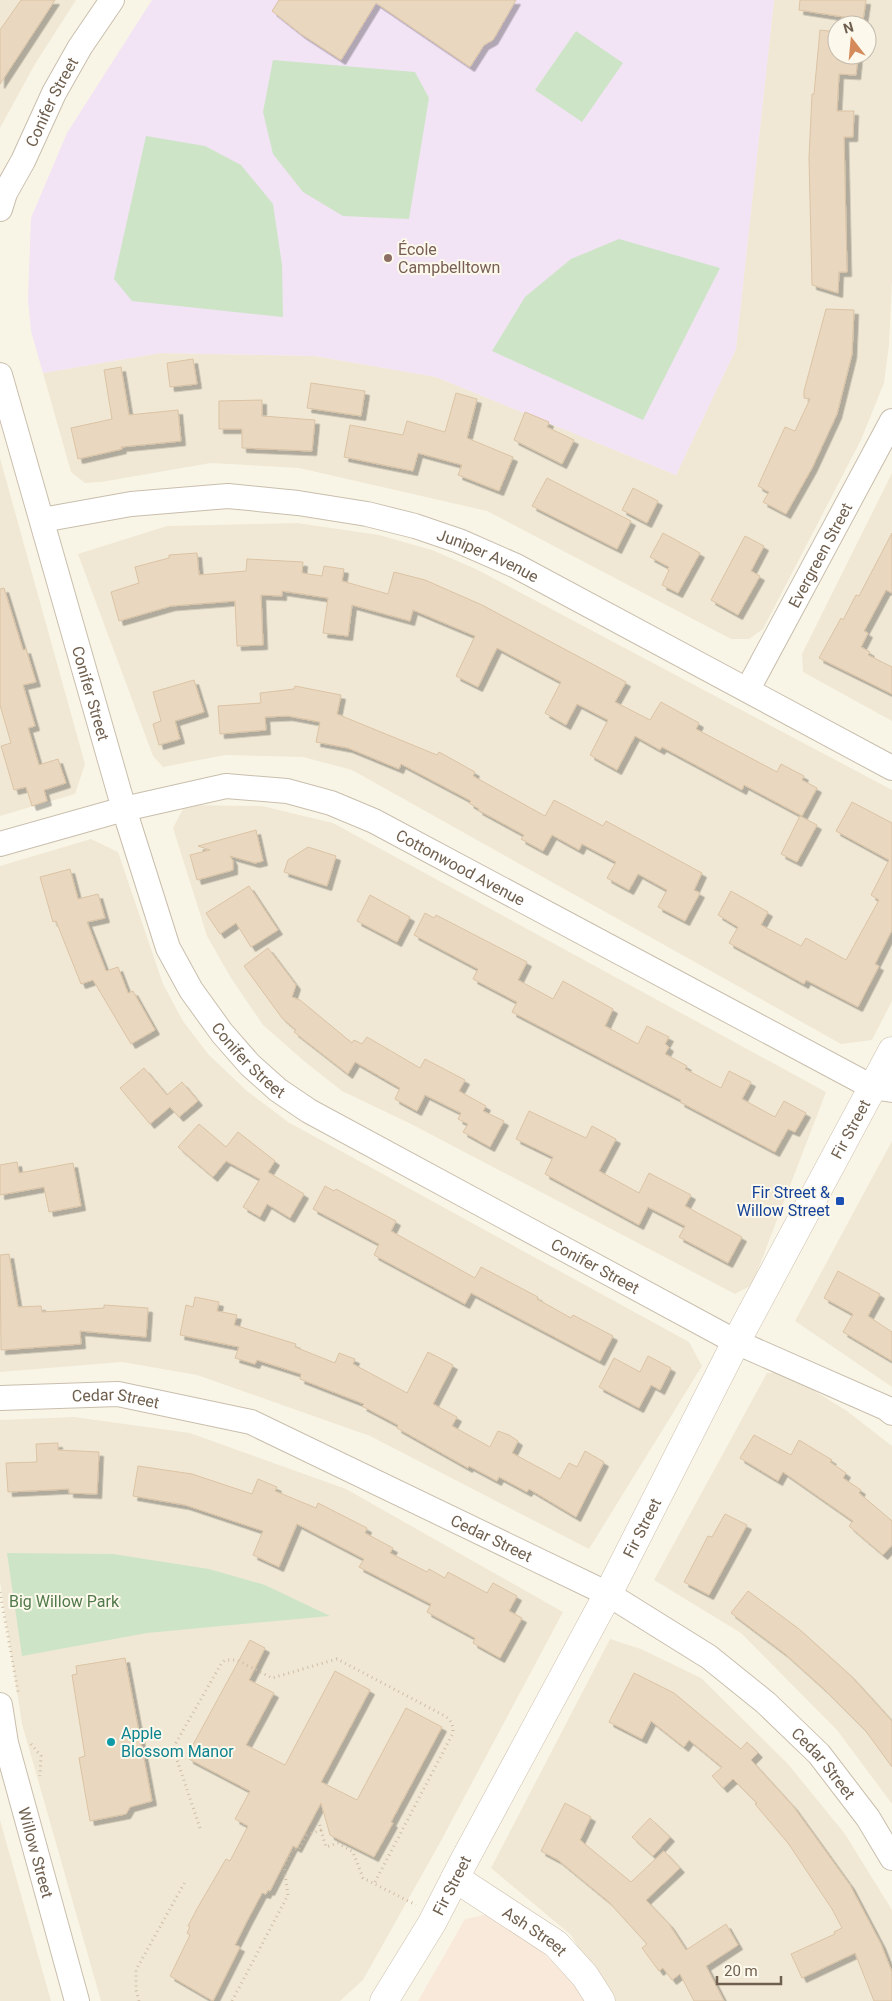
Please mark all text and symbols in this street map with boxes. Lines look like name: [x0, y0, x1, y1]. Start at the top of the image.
north arrow: [827, 15, 877, 65]
text: N: [841, 18, 855, 37]
street label: Conifer Street: [22, 54, 82, 150]
place label: École Campbelltown: [398, 240, 500, 277]
marker: École Campbelltown: [382, 252, 394, 264]
street label: Evergreen Street: [784, 499, 856, 611]
street label: Juniper Avenue: [434, 525, 542, 586]
street label: Conifer Street: [68, 644, 113, 743]
street label: Cottonwood Avenue: [393, 826, 528, 910]
street label: Conifer Street: [207, 1019, 289, 1102]
street label: Fir Street: [827, 1096, 874, 1162]
place label: Fir Street & Willow Street: [737, 1183, 830, 1220]
marker: Fir Street & Willow Street: [834, 1195, 846, 1207]
street label: Conifer Street: [547, 1235, 643, 1298]
street label: Cedar Street: [72, 1385, 161, 1412]
street label: Fir Street: [619, 1495, 665, 1561]
street label: Cedar Street: [447, 1511, 535, 1566]
park label: Big Willow Park: [9, 1592, 120, 1611]
place label: Apple Blossom Manor: [121, 1724, 234, 1761]
street label: Cedar Street: [787, 1724, 859, 1803]
marker: Apple Blossom Manor: [105, 1736, 117, 1748]
street label: Willow Street: [14, 1805, 57, 1900]
street label: Fir Street: [429, 1853, 475, 1918]
street label: Ash Street: [499, 1903, 571, 1960]
scale bar: [717, 1954, 781, 1986]
text: 20 m: [724, 1962, 758, 1980]

